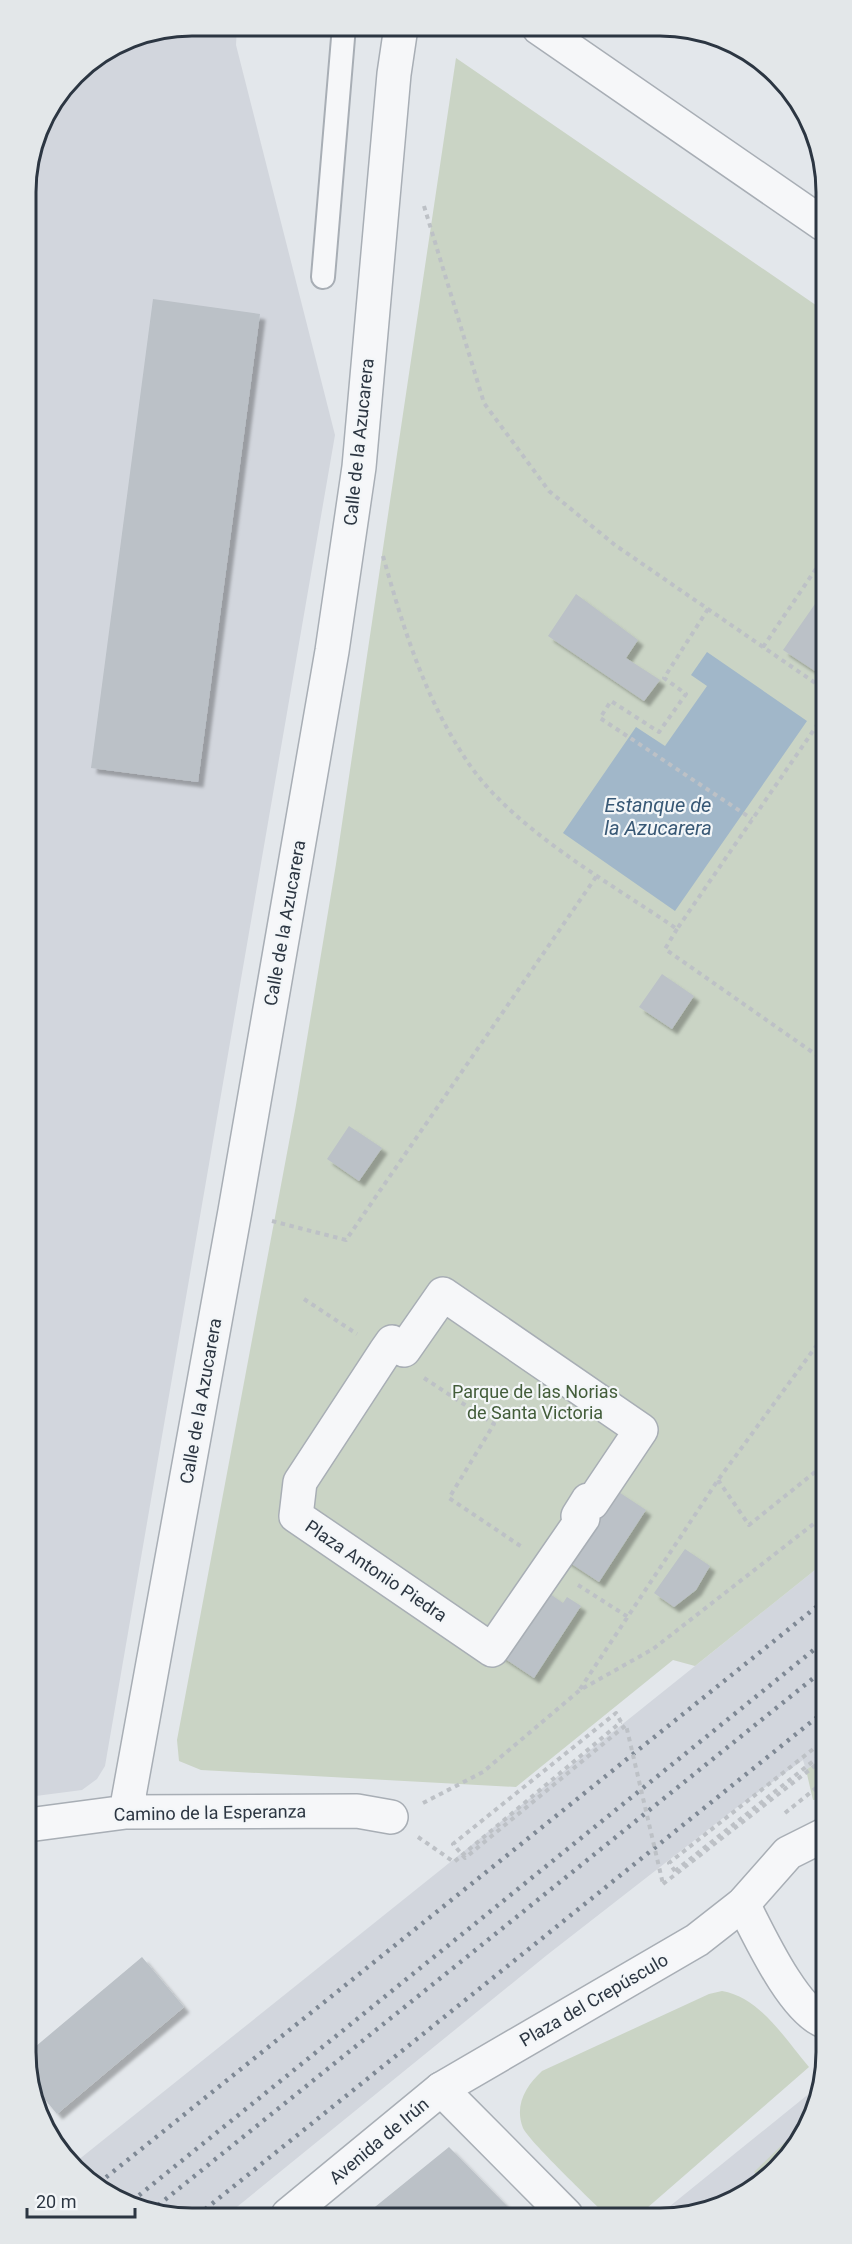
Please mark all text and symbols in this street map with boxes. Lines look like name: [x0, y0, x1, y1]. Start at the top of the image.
street label: Calle de la Azucarera: [339, 357, 378, 527]
water label: Estanque de la Azucarera: [604, 793, 712, 840]
street label: Calle de la Azucarera: [260, 838, 309, 1007]
street label: Calle de la Azucarera: [176, 1316, 225, 1485]
park label: Parque de las Norias de Santa Victoria: [452, 1381, 618, 1423]
street label: Plaza Antonio Piedra: [301, 1515, 451, 1626]
street label: Camino de la Esperanza: [114, 1800, 306, 1825]
street label: Plaza del Crepúsculo: [516, 1949, 672, 2051]
street label: Avenida de Irún: [325, 2093, 433, 2188]
scale bar: [27, 2181, 135, 2219]
text: 20 m: [36, 2191, 76, 2212]

